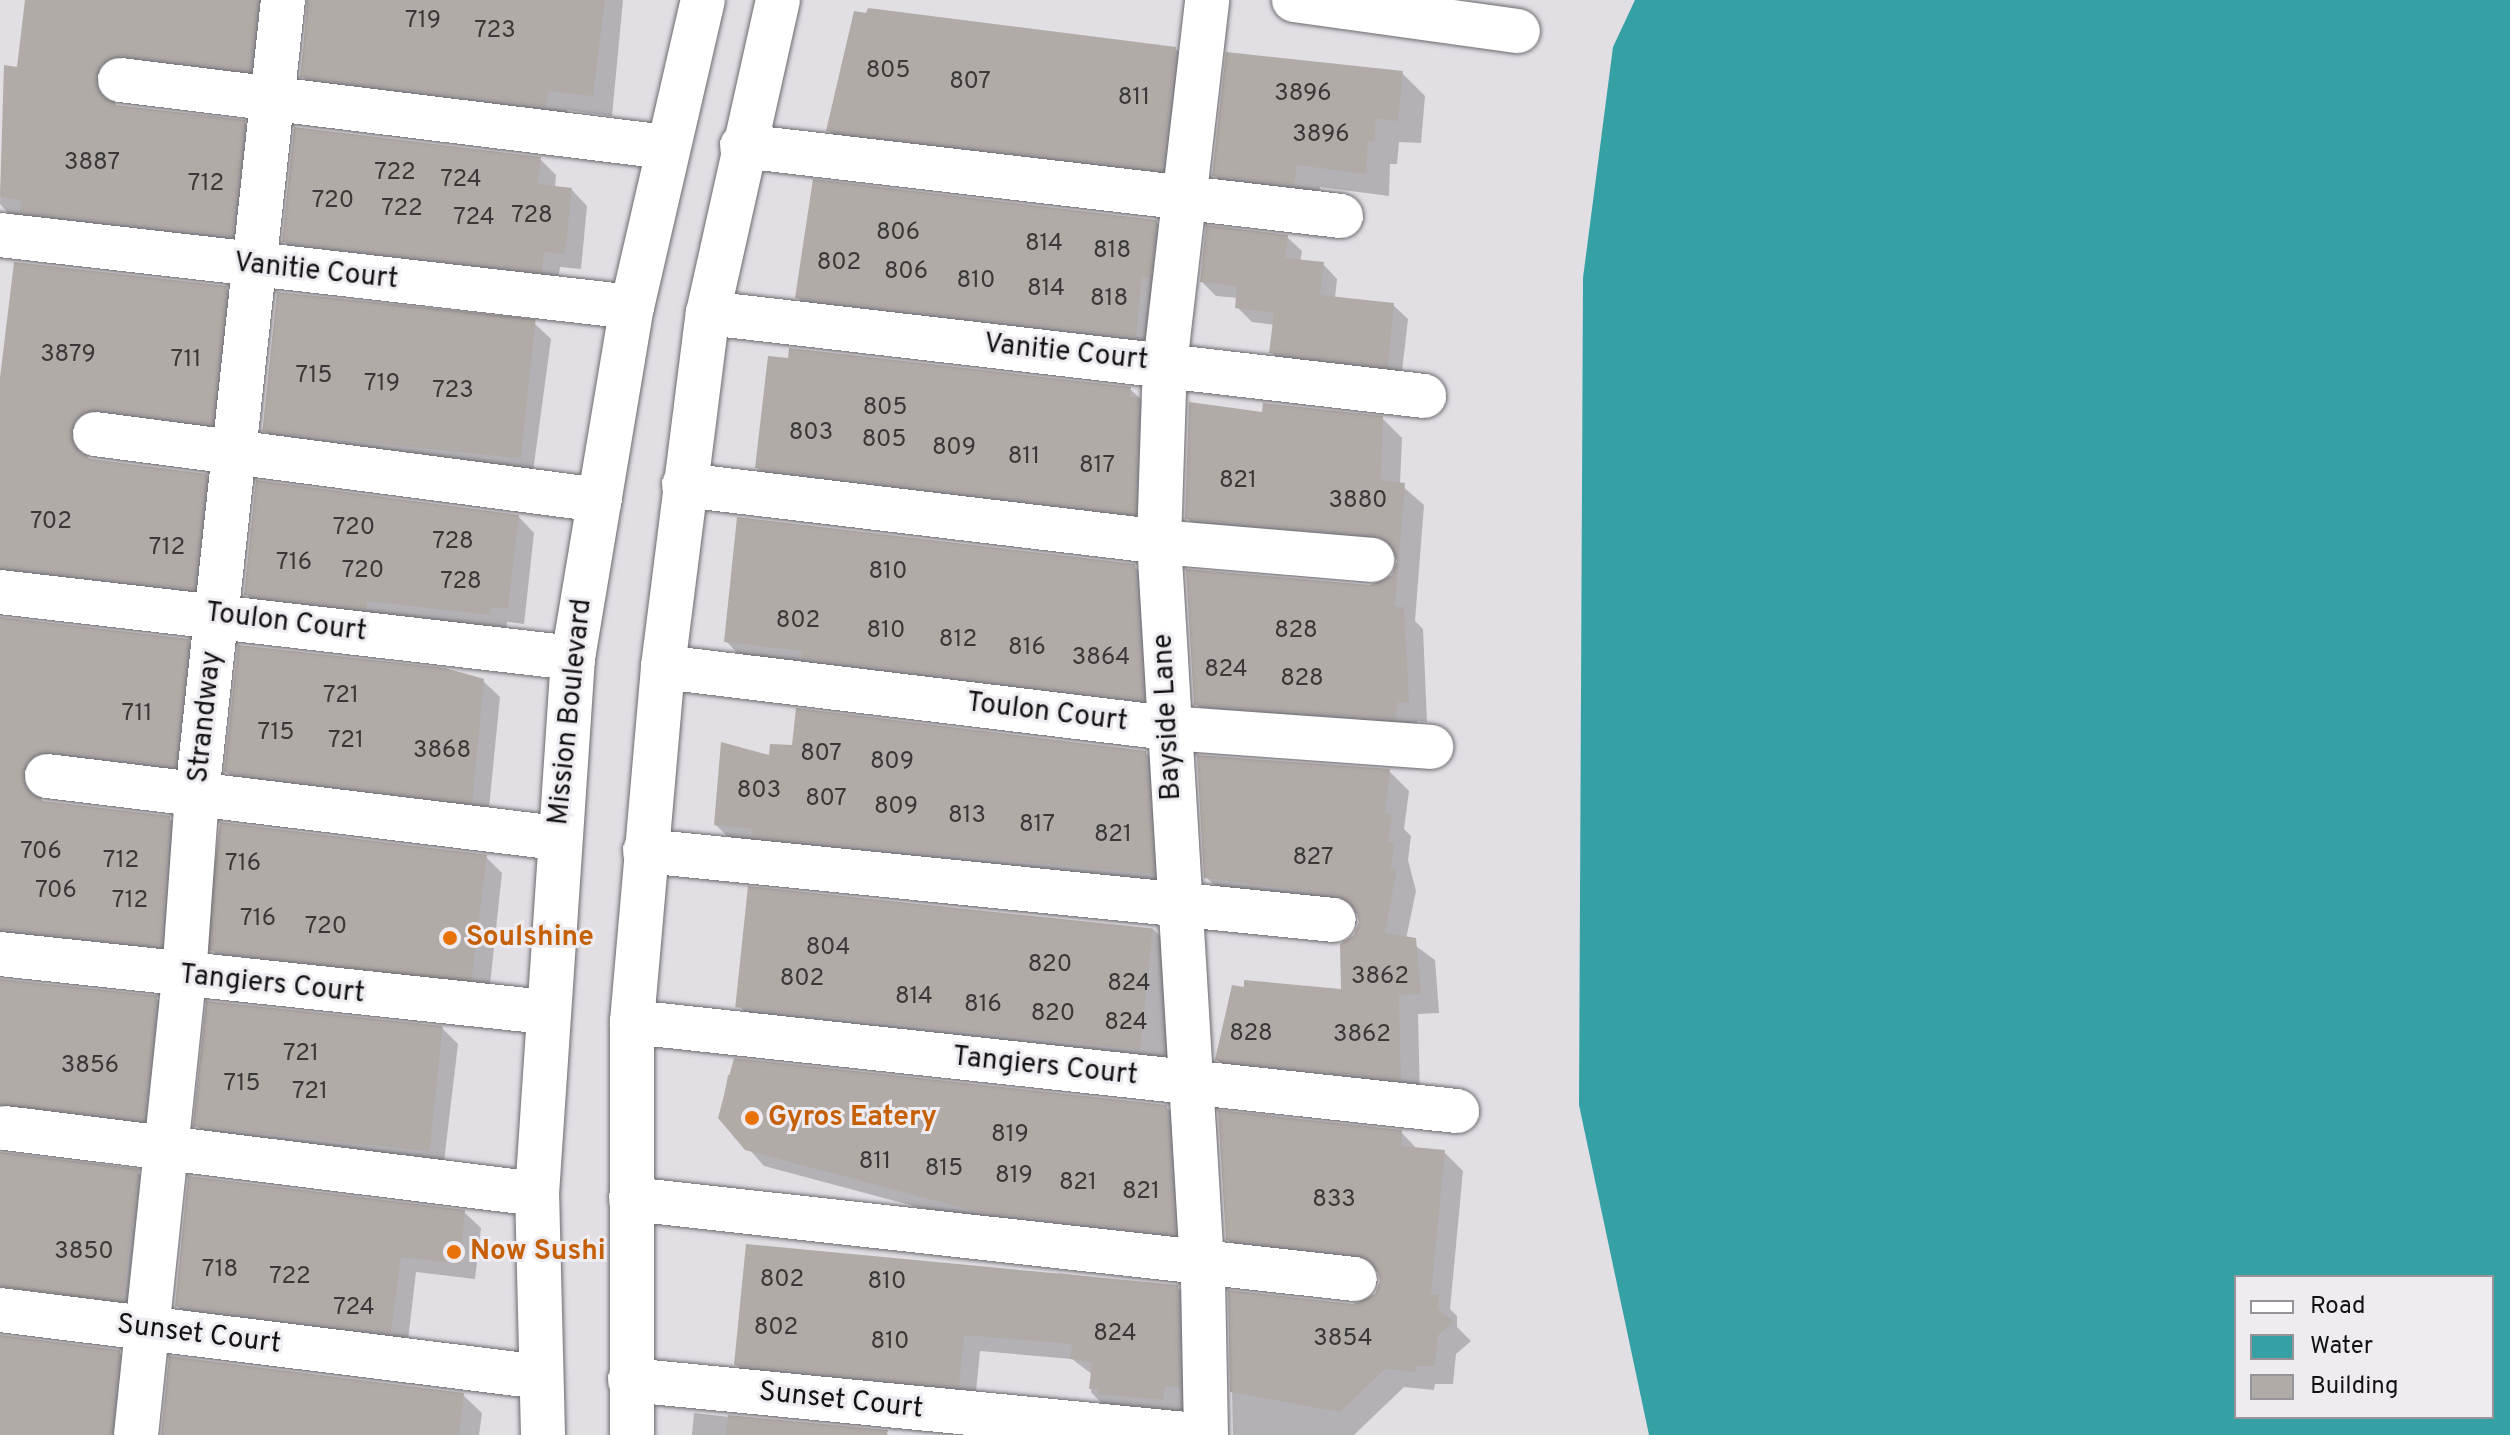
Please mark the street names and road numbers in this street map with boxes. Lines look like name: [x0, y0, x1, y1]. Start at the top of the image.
street label: Vanitie Court: [232, 247, 400, 297]
street label: Vanitie Court: [982, 328, 1150, 378]
street label: Toulon Court: [204, 596, 368, 650]
street label: Mission Boulevard: [542, 597, 600, 827]
street label: Bayside Lane: [1147, 633, 1189, 801]
street label: Strandway: [182, 649, 230, 785]
street label: Toulon Court: [965, 686, 1129, 740]
street label: Tangiers Court: [178, 959, 366, 1011]
street label: Tangiers Court: [951, 1041, 1139, 1093]
street label: Sunset Court: [115, 1308, 283, 1362]
street label: Sunset Court: [757, 1376, 925, 1426]

